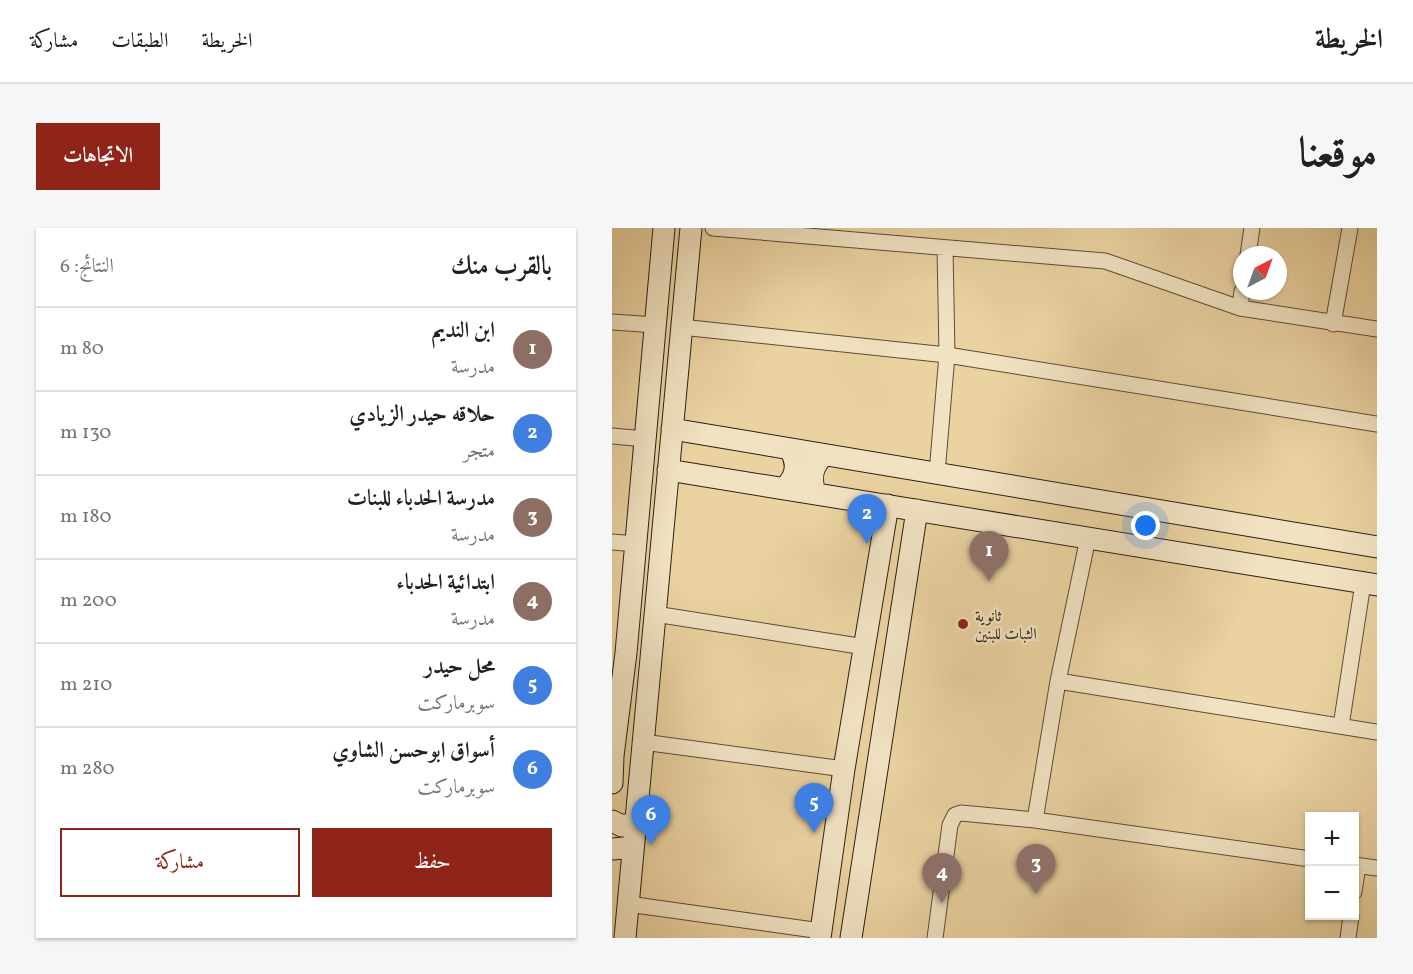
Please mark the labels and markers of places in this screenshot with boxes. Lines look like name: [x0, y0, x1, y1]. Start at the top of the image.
pin: 2: [848, 494, 886, 544]
pin: 1: [970, 532, 1009, 581]
place label: ثانوية الثبات للبنين: [975, 606, 1037, 646]
marker: ثانوية الثبات للبنين: [956, 617, 970, 631]
pin: 5: [794, 784, 834, 833]
pin: 6: [632, 796, 670, 845]
pin: 3: [1016, 844, 1056, 894]
pin: 4: [922, 854, 962, 903]

